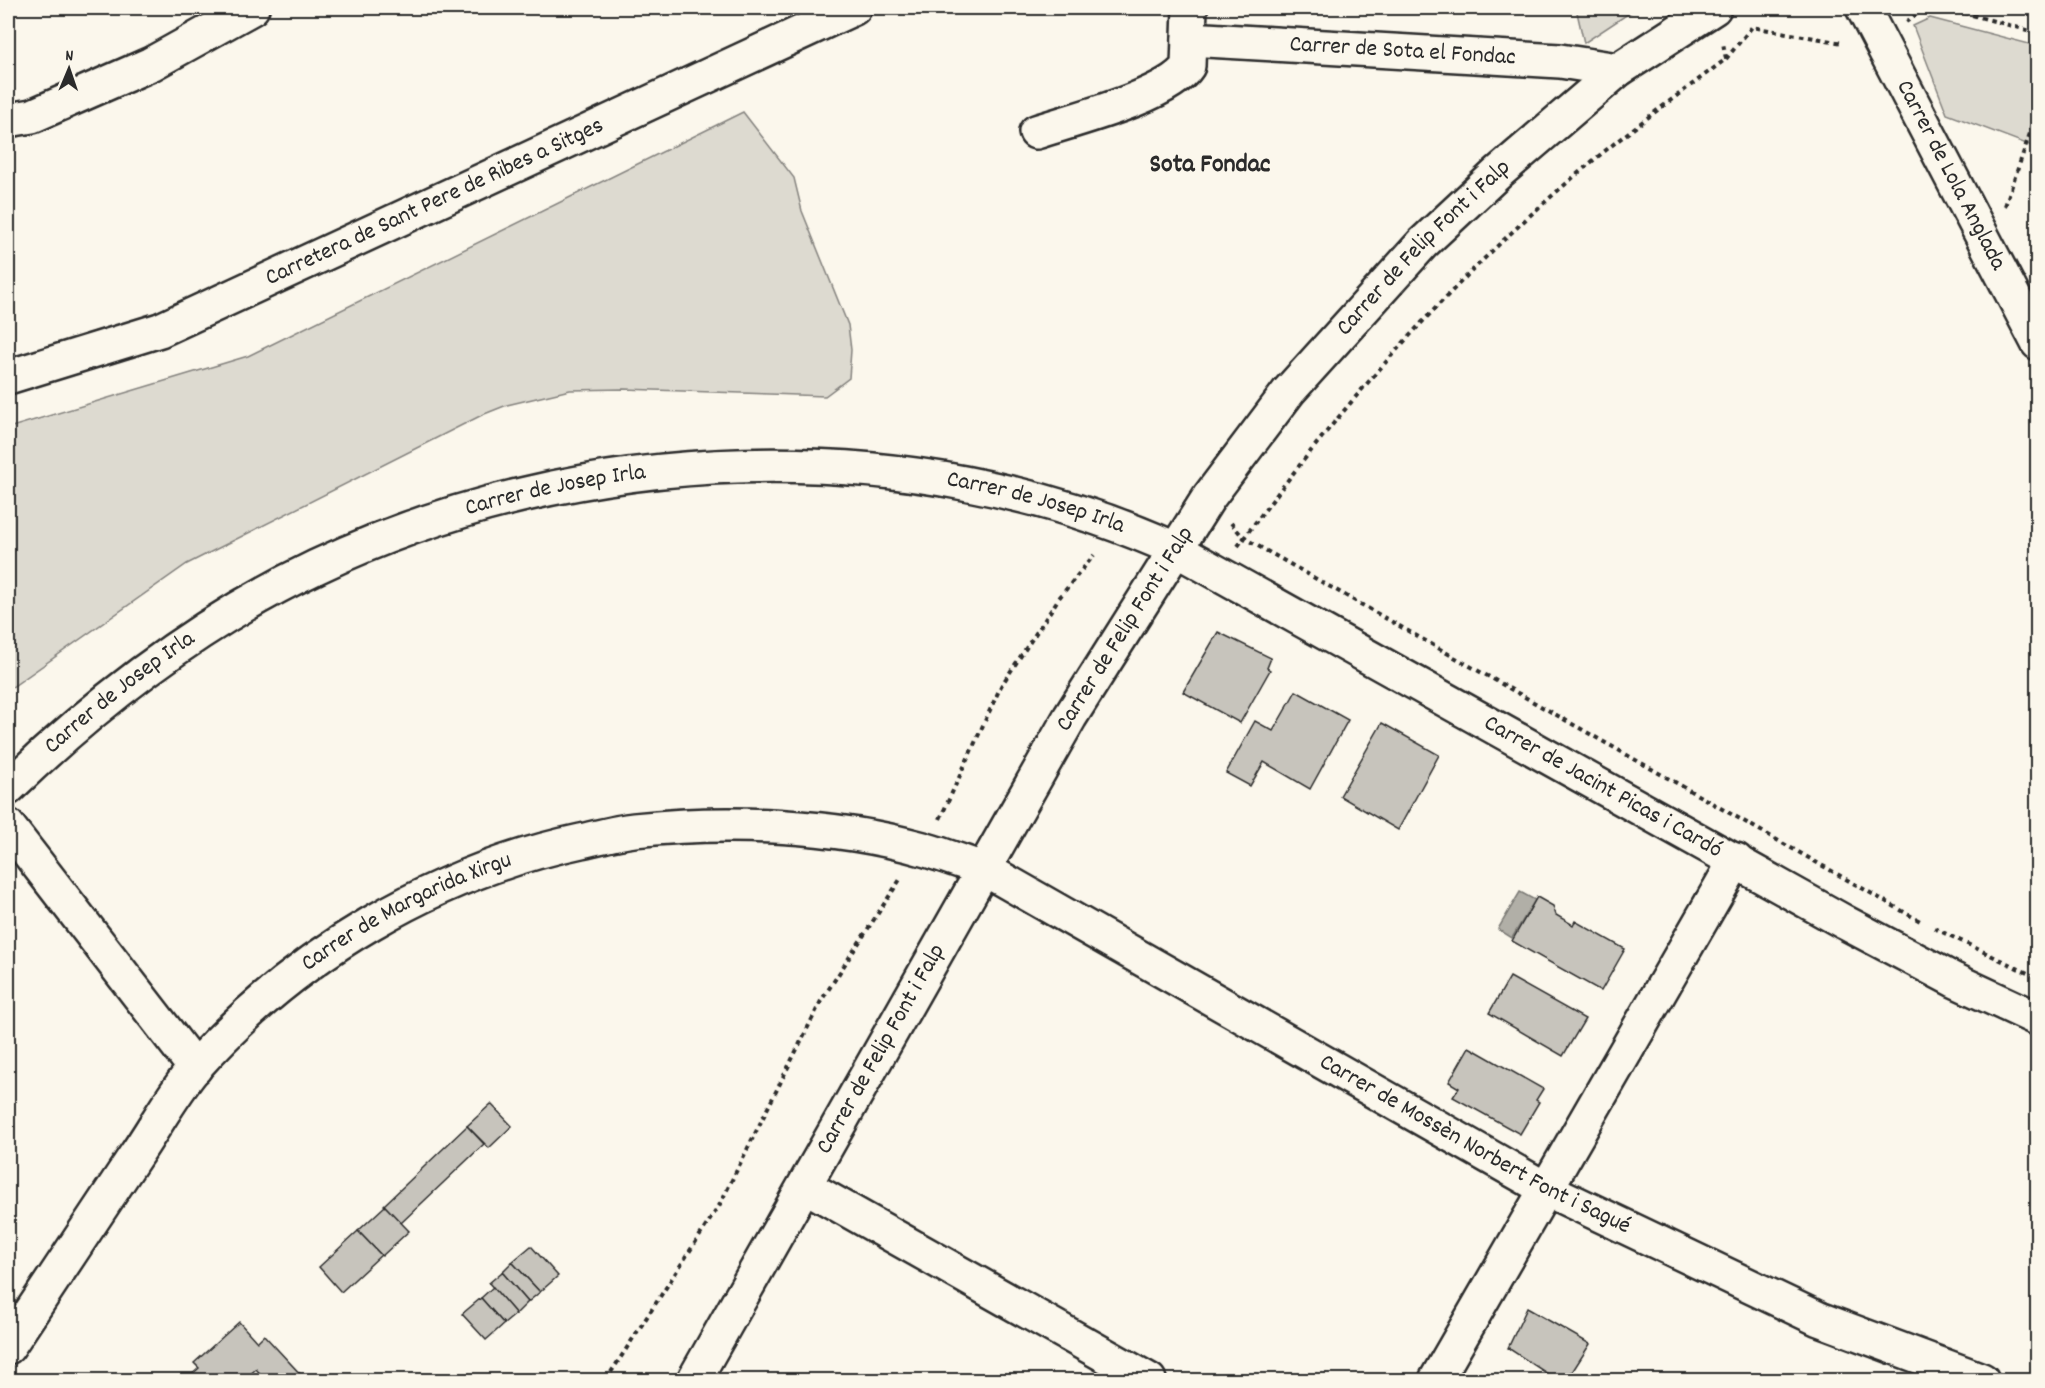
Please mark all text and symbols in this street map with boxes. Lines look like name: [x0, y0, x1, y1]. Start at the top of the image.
street label: Carrer de Sota el Fondac: [1289, 28, 1517, 75]
north arrow: [39, 39, 99, 99]
text: N: [65, 45, 74, 68]
street label: Carrer de Lola Anglada: [1887, 74, 2015, 277]
street label: Carretera de Sant Pere de Ribes a Sitges: [260, 109, 610, 296]
district label: Sota Fondac: [1150, 147, 1270, 184]
street label: Carrer de Felip Font i Falp: [1329, 152, 1519, 344]
street label: Carrer de Josep Irla: [461, 456, 648, 526]
street label: Carrer de Josep Irla: [944, 463, 1130, 544]
street label: Carrer de Felip Font i Falp: [1048, 520, 1203, 738]
street label: Carrer de Josep Irla: [37, 623, 203, 763]
street label: Carrer de Jacint Picas i Cardó: [1477, 707, 1728, 868]
street label: Carrer de Margarida Xirgu: [295, 844, 516, 981]
street label: Carrer de Felip Font i Falp: [808, 938, 955, 1161]
street label: Carrer de Mossèn Norbert Font i Sagué: [1313, 1046, 1636, 1244]

